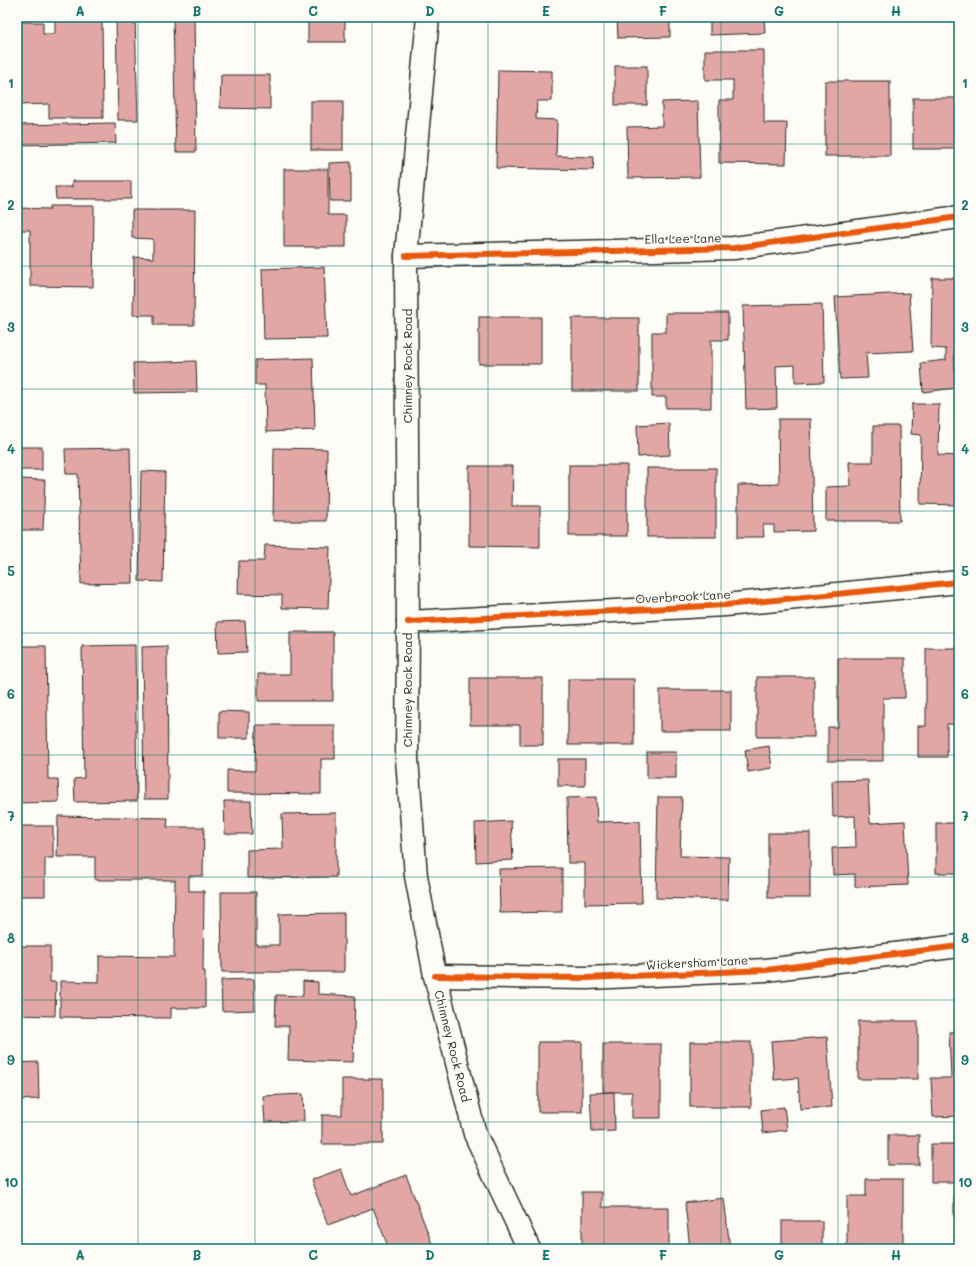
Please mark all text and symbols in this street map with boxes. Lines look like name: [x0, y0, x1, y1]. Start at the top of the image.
text: A: [75, 2, 85, 19]
text: B: [193, 2, 202, 19]
text: C: [308, 2, 318, 19]
text: D: [425, 2, 435, 19]
text: E: [542, 2, 550, 19]
text: F: [659, 2, 667, 19]
text: G: [774, 2, 784, 19]
text: H: [891, 2, 901, 19]
text: 1: [8, 74, 14, 91]
text: 1: [962, 74, 968, 91]
text: 2: [7, 196, 15, 213]
text: 2: [961, 196, 969, 213]
street label: Ella Lee Lane: [644, 229, 722, 247]
street label: Chimney Rock Road: [399, 308, 415, 423]
text: 3: [7, 318, 15, 335]
text: 3: [961, 318, 969, 335]
text: 4: [7, 440, 15, 457]
text: 4: [961, 440, 969, 457]
text: 5: [7, 562, 15, 579]
text: 5: [961, 562, 969, 579]
street label: Overbrook Lane: [635, 586, 731, 606]
street label: Chimney Rock Road: [399, 632, 415, 747]
text: 6: [7, 685, 15, 702]
text: 6: [961, 685, 969, 702]
text: 7: [7, 807, 15, 824]
text: 7: [961, 807, 969, 824]
text: 8: [7, 929, 15, 946]
text: 8: [961, 929, 969, 946]
street label: Wickersham Lane: [645, 951, 749, 973]
street label: Chimney Rock Road: [431, 988, 475, 1104]
text: 9: [7, 1051, 15, 1068]
text: 9: [961, 1051, 969, 1068]
text: 10: [4, 1173, 18, 1190]
text: 10: [958, 1173, 972, 1190]
text: A: [75, 1246, 85, 1263]
text: B: [193, 1246, 202, 1263]
text: C: [308, 1246, 318, 1263]
text: D: [425, 1246, 435, 1263]
text: E: [542, 1246, 550, 1263]
text: F: [659, 1246, 667, 1263]
text: G: [774, 1246, 784, 1263]
text: H: [891, 1246, 901, 1263]

